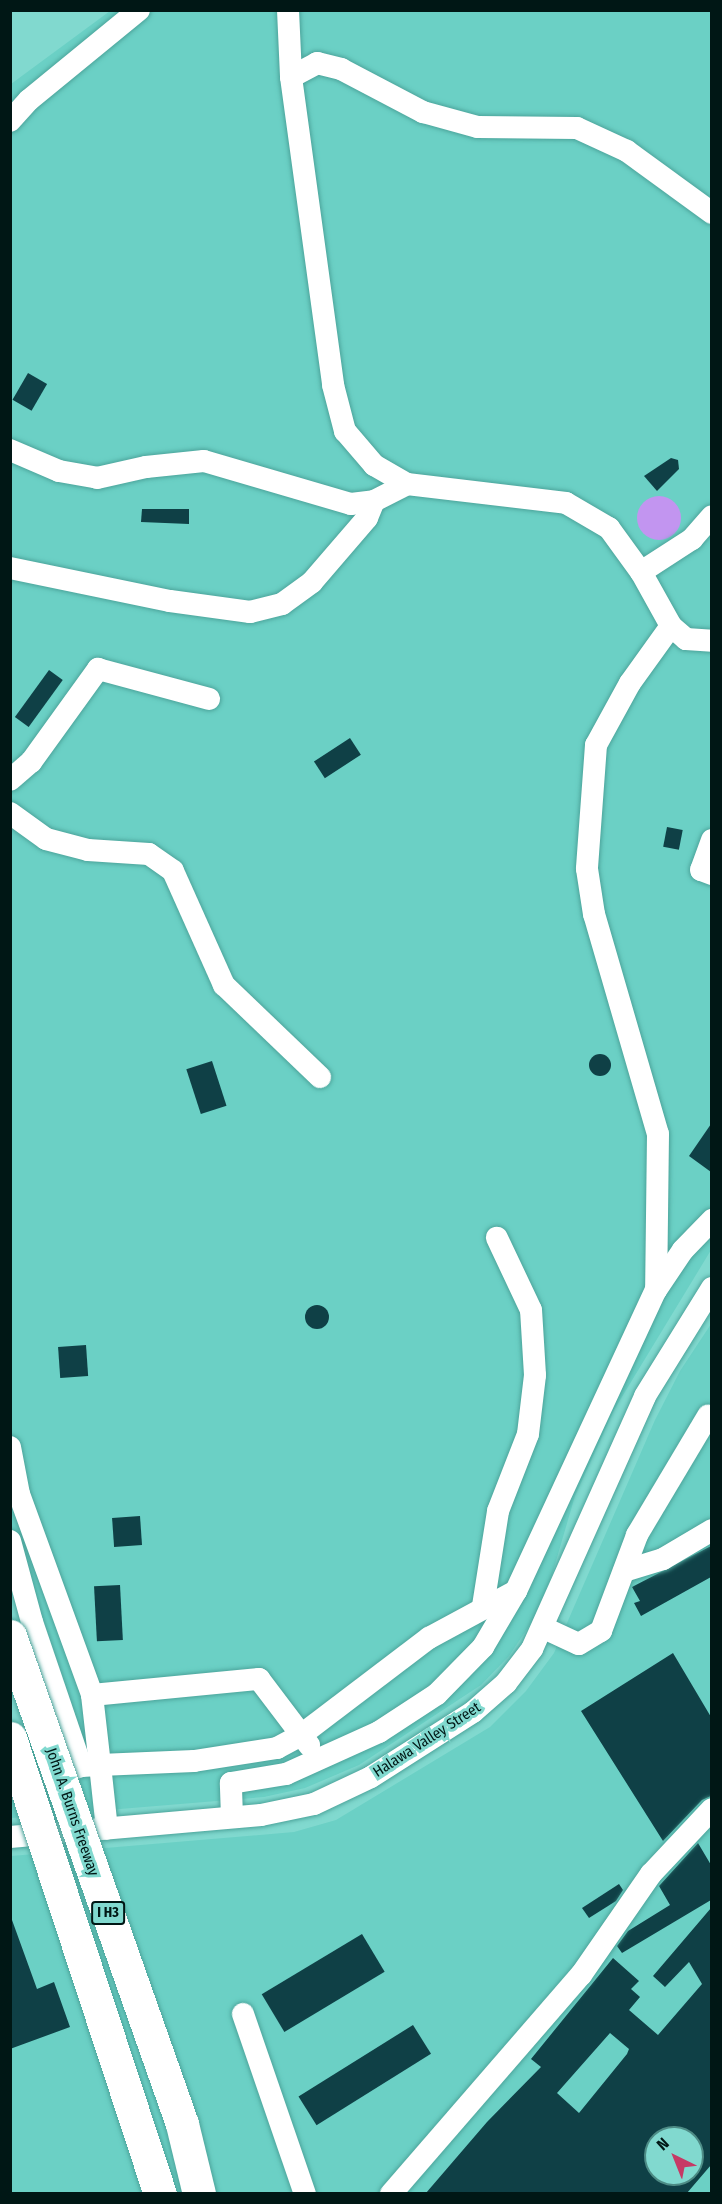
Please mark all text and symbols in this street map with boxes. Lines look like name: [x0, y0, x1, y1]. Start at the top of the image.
street label: Halawa Valley Street: [370, 1699, 484, 1781]
street label: John A. Burns Freeway: [42, 1746, 102, 1878]
road number: I H3: [90, 1902, 126, 1924]
north arrow: [644, 2126, 704, 2186]
text: N: [653, 2134, 673, 2154]

